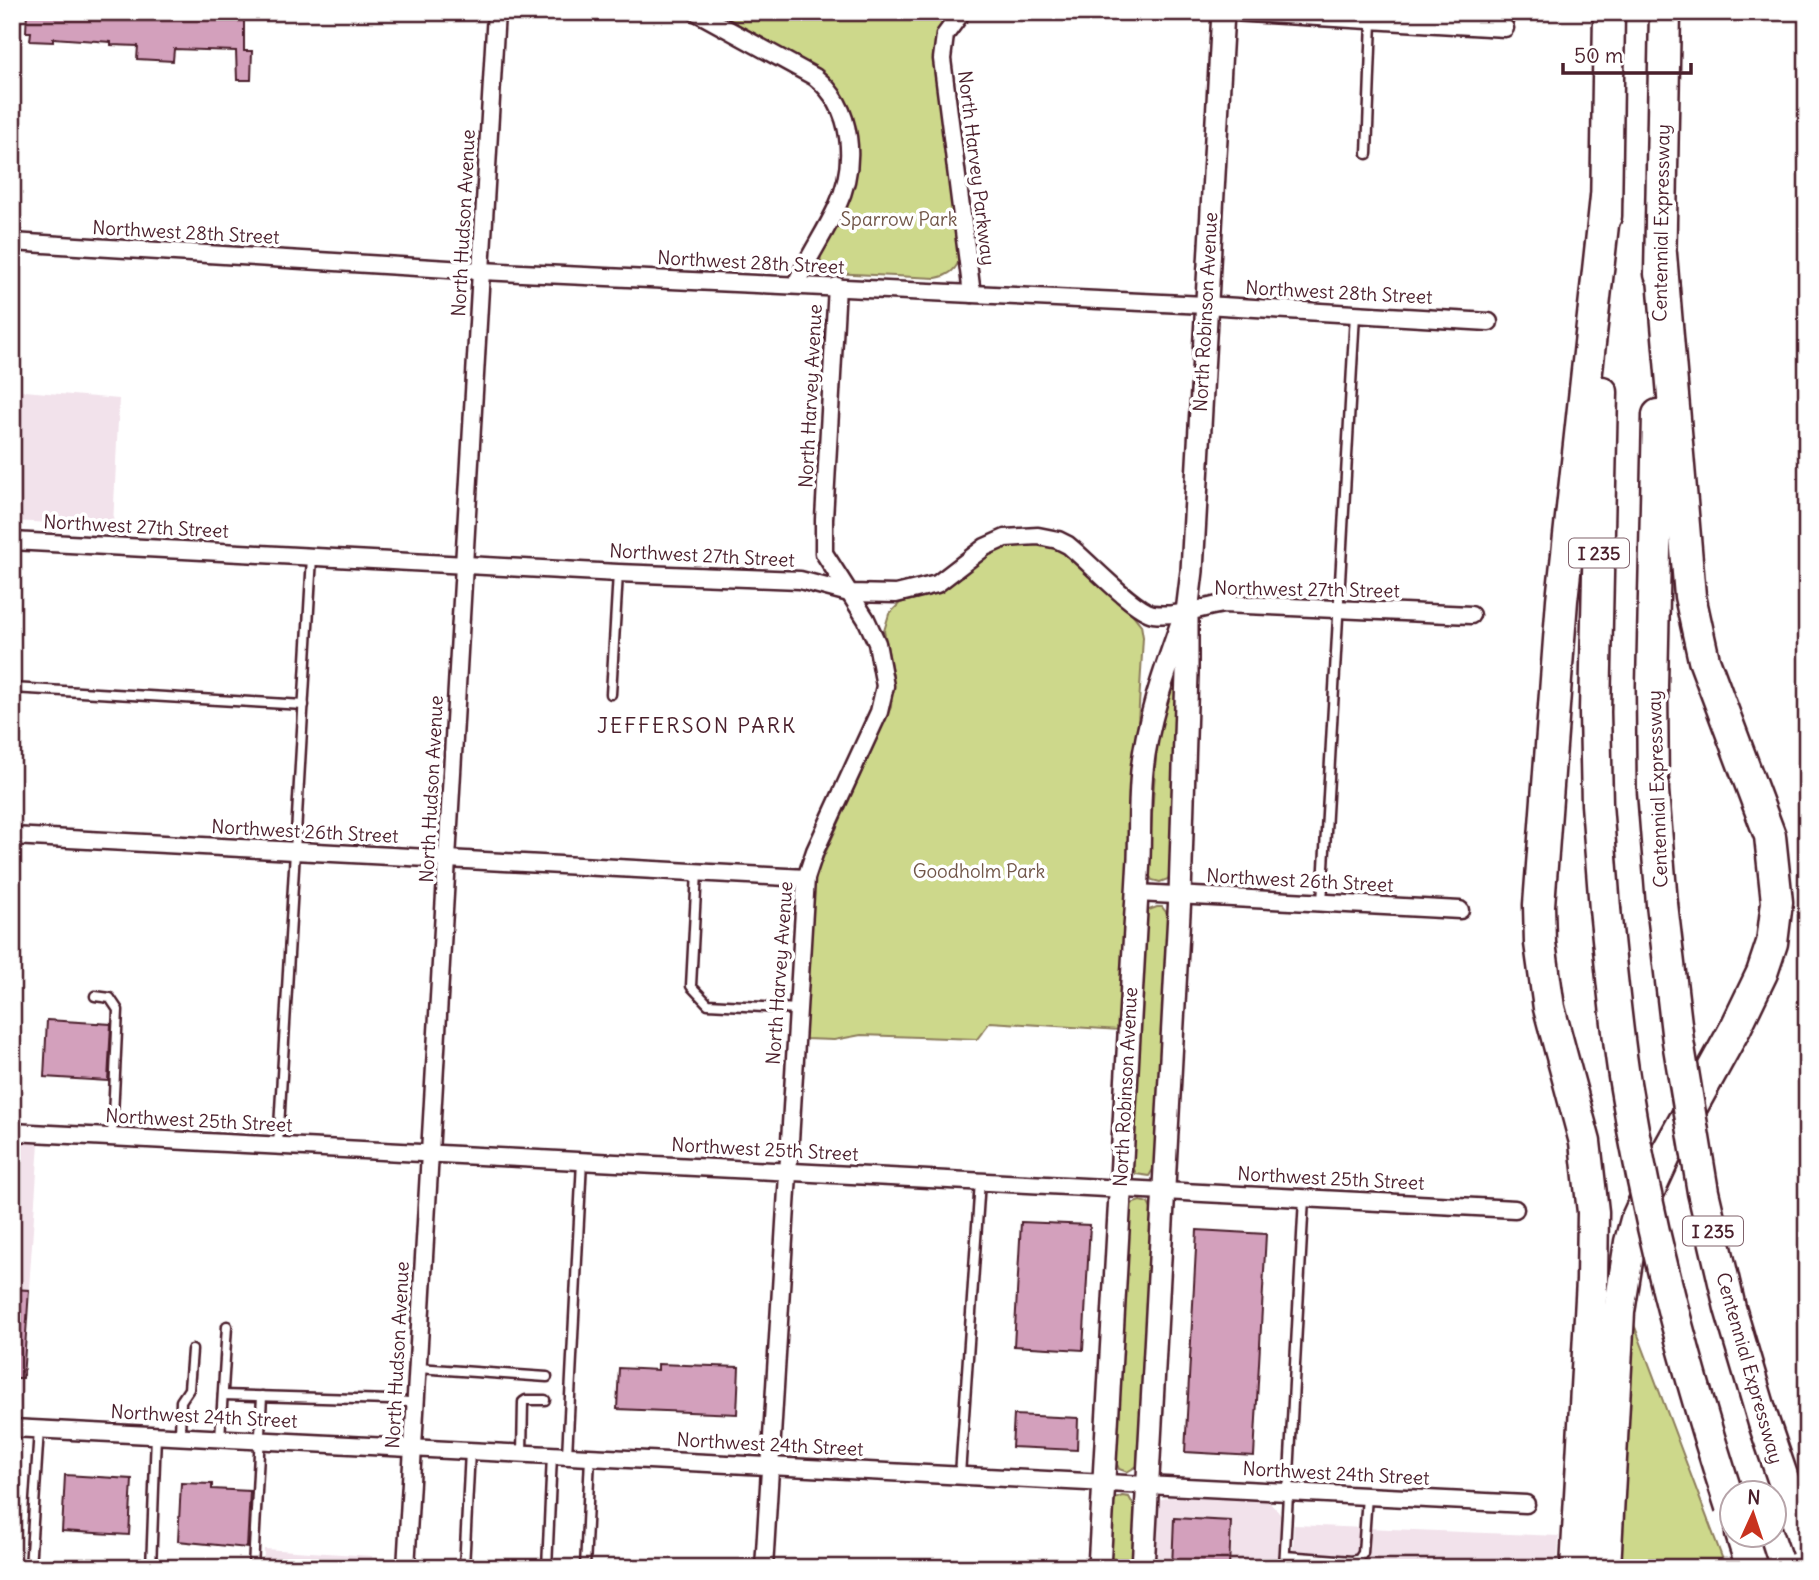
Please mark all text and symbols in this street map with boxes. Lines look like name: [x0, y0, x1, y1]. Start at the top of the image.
scale bar: [1563, 32, 1691, 76]
text: 50 m: [1574, 42, 1623, 69]
street label: North Harvey Parkway: [953, 69, 1001, 267]
street label: Centennial Expressway: [1647, 124, 1675, 322]
street label: North Hudson Avenue: [446, 129, 480, 317]
park label: Sparrow Park: [841, 207, 958, 231]
street label: North Robinson Avenue: [1188, 211, 1222, 413]
street label: Northwest 28th Street: [92, 215, 280, 249]
street label: Northwest 28th Street: [657, 245, 845, 279]
street label: Northwest 28th Street: [1245, 275, 1433, 309]
street label: North Harvey Avenue: [793, 304, 827, 488]
street label: Northwest 27th Street: [43, 509, 229, 543]
street label: Northwest 27th Street: [609, 538, 795, 572]
road number: I 235: [1569, 538, 1629, 568]
street label: Northwest 27th Street: [1214, 575, 1400, 603]
street label: Centennial Expressway: [1642, 690, 1672, 888]
street label: North Hudson Avenue: [414, 695, 448, 883]
district label: JEFFERSON PARK: [597, 712, 797, 739]
street label: Northwest 26th Street: [211, 814, 399, 848]
park label: Goodholm Park: [913, 859, 1046, 883]
street label: Northwest 26th Street: [1206, 863, 1394, 897]
street label: North Harvey Avenue: [761, 880, 797, 1066]
street label: North Robinson Avenue: [1108, 986, 1142, 1188]
street label: Northwest 25th Street: [105, 1103, 293, 1137]
street label: Northwest 25th Street: [671, 1132, 859, 1166]
street label: Northwest 25th Street: [1237, 1161, 1425, 1195]
road number: I 235: [1683, 1216, 1743, 1246]
street label: North Hudson Avenue: [380, 1261, 414, 1449]
street label: Centennial Expressway: [1711, 1270, 1789, 1466]
street label: Northwest 24th Street: [110, 1399, 298, 1433]
street label: Northwest 24th Street: [676, 1427, 864, 1461]
street label: Northwest 24th Street: [1242, 1456, 1430, 1490]
north arrow: [1717, 1478, 1787, 1548]
text: N: [1747, 1485, 1761, 1509]

